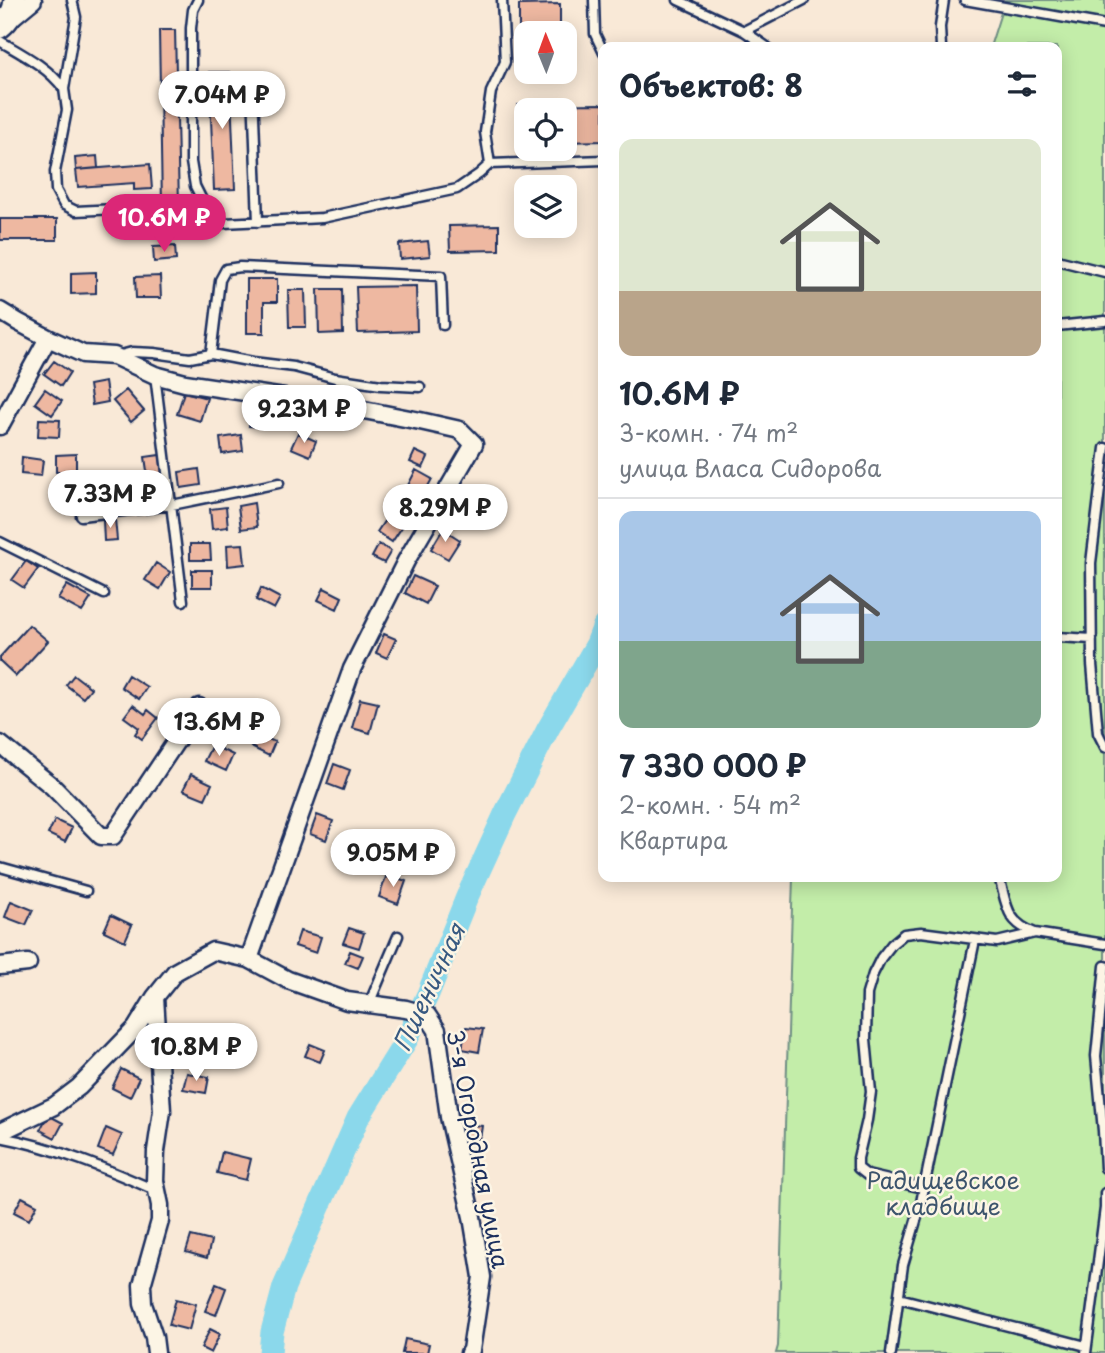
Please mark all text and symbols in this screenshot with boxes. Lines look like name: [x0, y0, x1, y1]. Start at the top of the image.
north arrow: [514, 21, 578, 84]
map controls: [514, 21, 577, 238]
text: Объектов: 8: [619, 62, 803, 107]
icon: filters: [1003, 65, 1041, 103]
pin: 7.04M ₽: [157, 72, 287, 131]
text: 7.04M ₽: [174, 76, 270, 111]
button: locate: [514, 98, 577, 161]
button: layers: [514, 175, 577, 238]
icon: home: [767, 184, 893, 310]
pin: 10.6M ₽: [99, 194, 229, 254]
text: 10.6M ₽: [118, 199, 210, 234]
text: 10.6M ₽: [619, 370, 740, 415]
pin: 9.23M ₽: [239, 386, 369, 445]
text: 9.23M ₽: [258, 390, 350, 425]
text: 3-комн. · 74 m²: [619, 415, 798, 450]
text: улица Власа Сидорова: [619, 450, 881, 485]
pin: 7.33M ₽: [45, 470, 175, 530]
text: 7.33M ₽: [64, 475, 156, 510]
pin: 8.29M ₽: [380, 484, 510, 544]
text: 8.29M ₽: [399, 489, 491, 524]
icon: home: [767, 556, 893, 682]
pin: 13.6M ₽: [154, 698, 284, 758]
text: 13.6M ₽: [173, 703, 265, 738]
text: 7 330 000 ₽: [619, 742, 806, 787]
text: 2-комн. · 54 m²: [619, 787, 801, 822]
text: Квартира: [619, 822, 727, 857]
pin: 9.05M ₽: [328, 830, 458, 889]
text: 9.05M ₽: [346, 834, 440, 869]
water label: Пшеничная: [383, 916, 474, 1057]
pin: 10.8M ₽: [131, 1024, 261, 1083]
street label: 3-я Огородная улица: [439, 1027, 519, 1272]
text: 10.8M ₽: [151, 1028, 241, 1063]
park label: Радищевское кладбище: [866, 1162, 1020, 1223]

